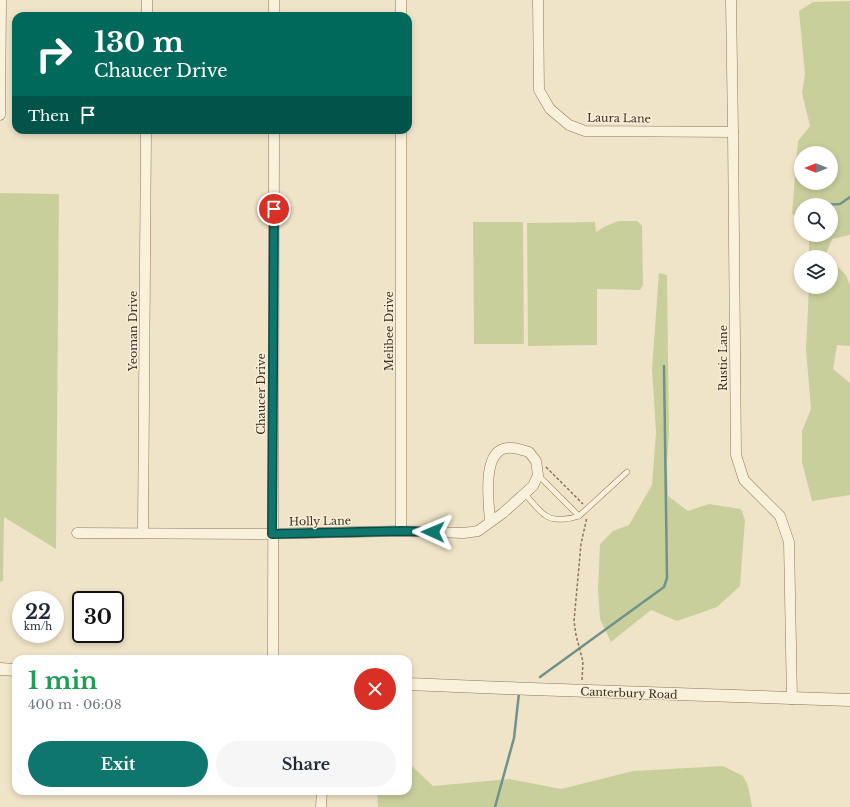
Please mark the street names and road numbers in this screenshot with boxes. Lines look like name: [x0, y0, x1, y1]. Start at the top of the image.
street label: Laura Lane: [587, 110, 651, 126]
street label: Yeoman Drive: [126, 291, 140, 372]
street label: Melibee Drive: [382, 291, 396, 371]
street label: Rustic Lane: [716, 325, 730, 391]
street label: Chaucer Drive: [254, 353, 268, 435]
street label: Holly Lane: [289, 513, 351, 529]
street label: Canterbury Road: [580, 684, 678, 702]

